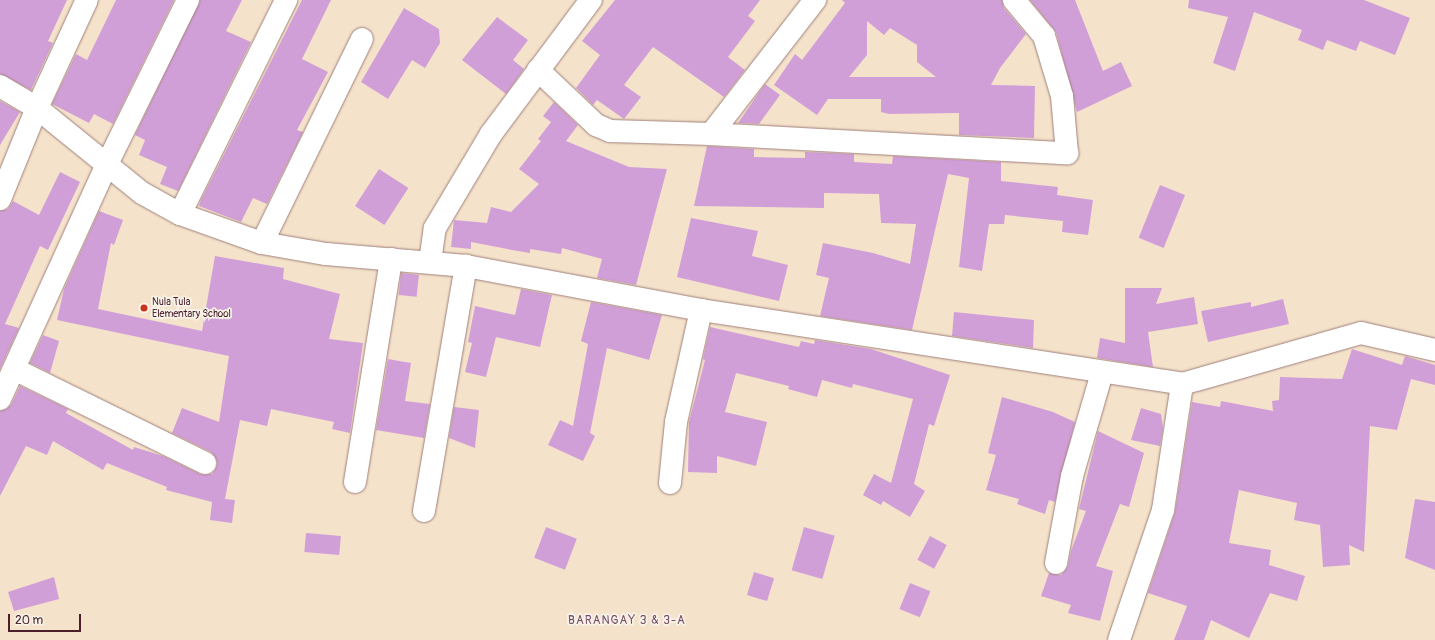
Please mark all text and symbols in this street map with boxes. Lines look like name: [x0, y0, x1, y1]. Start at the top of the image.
place label: Nula Tula Elementary School: [152, 296, 231, 320]
marker: Nula Tula Elementary School: [139, 303, 149, 313]
scale bar: [10, 606, 83, 632]
text: 20 m: [15, 613, 43, 628]
district label: BARANGAY 3 & 3-A: [568, 614, 686, 628]

